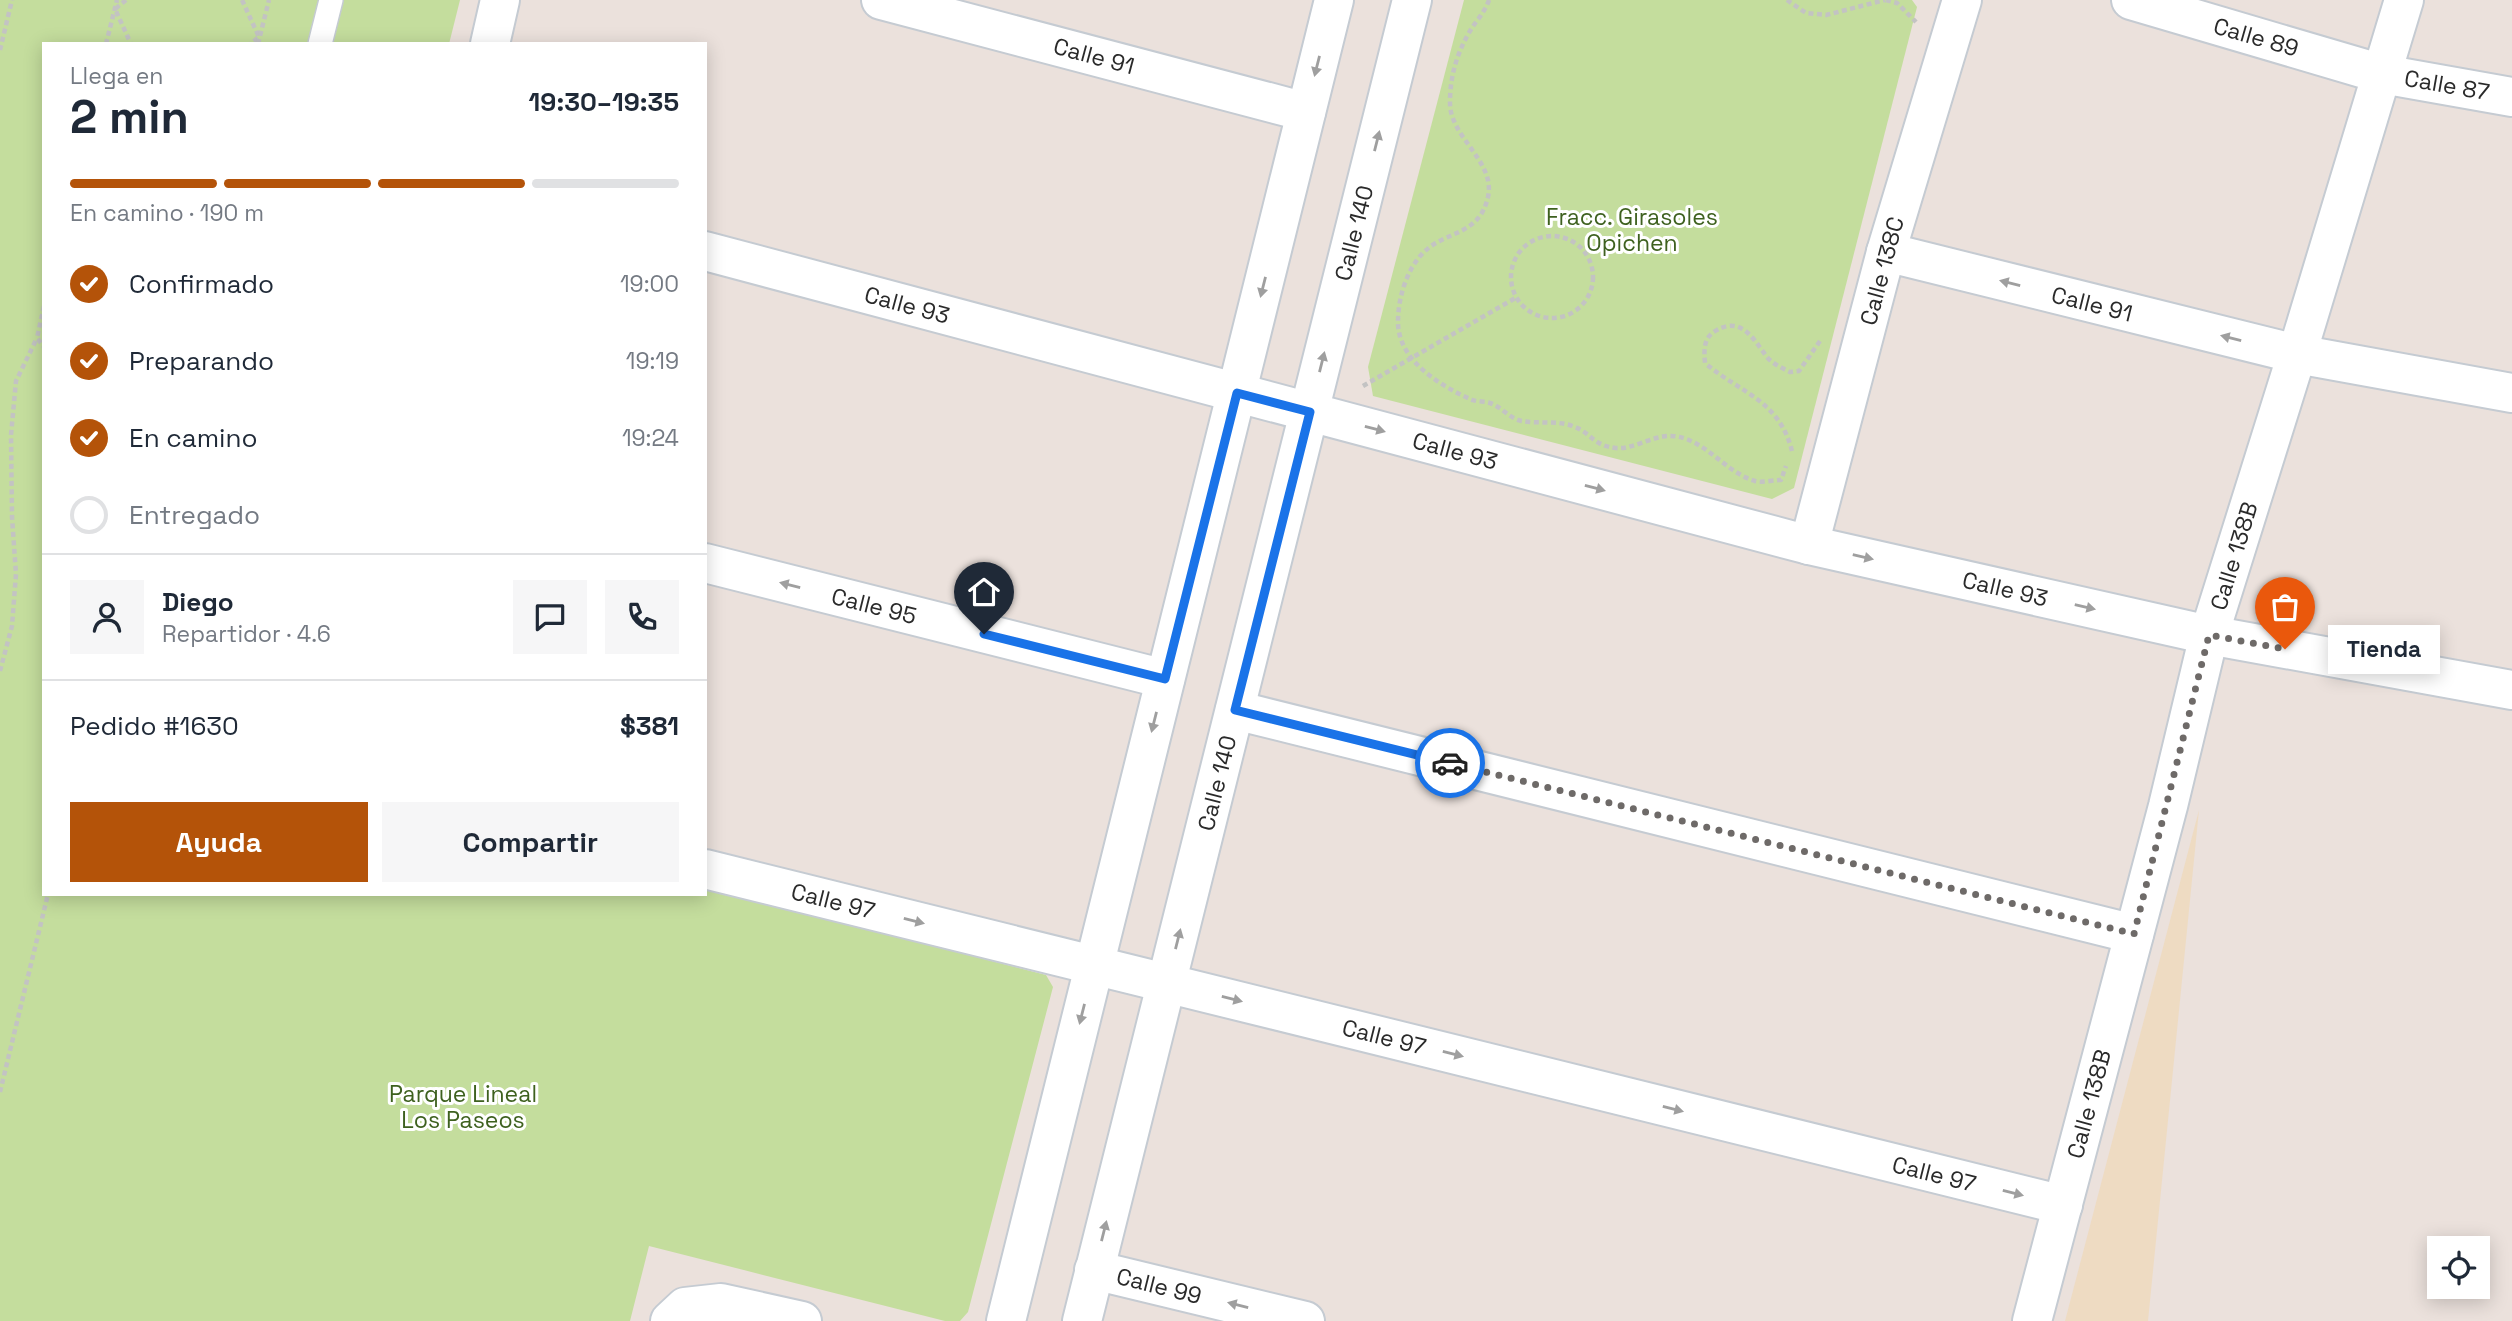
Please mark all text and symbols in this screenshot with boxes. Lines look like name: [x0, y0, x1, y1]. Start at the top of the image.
street label: Calle 89: [2210, 11, 2302, 63]
street label: Calle 91: [1050, 31, 1138, 81]
one-way arrow: [1311, 55, 1322, 77]
text: Llega en: [70, 61, 163, 91]
street label: Calle 87: [2402, 63, 2492, 107]
text: 19:30–19:35: [529, 85, 679, 119]
text: 2 min: [70, 88, 189, 146]
one-way arrow: [1372, 130, 1383, 152]
street label: Calle 140: [1328, 182, 1380, 284]
text: En camino · 190 m: [70, 198, 264, 228]
park label: Fracc. Girasoles Opichen: [1546, 202, 1718, 258]
street label: Calle 138C: [1853, 213, 1911, 329]
icon: check: [70, 265, 108, 303]
text: Confirmado: [129, 267, 274, 301]
text: 19:00: [620, 269, 679, 299]
one-way arrow: [1257, 276, 1268, 298]
one-way arrow: [1999, 277, 2021, 288]
street label: Calle 93: [861, 279, 953, 331]
street label: Calle 91: [2048, 279, 2136, 329]
one-way arrow: [2220, 332, 2242, 343]
icon: check: [70, 342, 108, 380]
text: Preparando: [129, 344, 274, 378]
text: 19:19: [626, 346, 679, 376]
one-way arrow: [1317, 351, 1328, 373]
icon: check: [70, 419, 108, 457]
text: En camino: [129, 421, 258, 455]
text: 19:24: [622, 423, 679, 453]
one-way arrow: [1365, 425, 1386, 435]
street label: Calle 93: [1409, 425, 1501, 477]
one-way arrow: [1585, 483, 1607, 494]
text: Entregado: [129, 498, 260, 532]
street label: Calle 138B: [2203, 498, 2265, 614]
one-way arrow: [1852, 552, 1874, 563]
pin: [954, 562, 1014, 634]
street label: Calle 93: [1959, 565, 2051, 613]
icon: home: [965, 573, 1003, 611]
pin: [2255, 577, 2315, 649]
button: person: [70, 580, 144, 654]
button: chat: [513, 580, 587, 654]
button: phone: [605, 580, 679, 654]
one-way arrow: [779, 580, 801, 591]
street label: Calle 95: [828, 581, 920, 631]
text: Diego: [162, 585, 234, 619]
icon: bag: [2266, 588, 2304, 626]
one-way arrow: [2074, 602, 2096, 613]
text: Repartidor · 4.6: [162, 619, 331, 649]
callout: Tienda: [2327, 624, 2439, 674]
text: Tienda: [2347, 634, 2421, 664]
text: Pedido #1630: [70, 709, 239, 743]
text: $381: [620, 709, 679, 743]
one-way arrow: [1148, 711, 1159, 733]
courier: [1415, 728, 1485, 798]
street label: Calle 140: [1191, 732, 1243, 834]
icon: car: [1431, 744, 1469, 782]
button: Ayuda: [70, 802, 368, 882]
button: Compartir: [382, 802, 679, 882]
street label: Calle 97: [788, 876, 878, 926]
one-way arrow: [903, 916, 925, 927]
one-way arrow: [1173, 928, 1184, 950]
one-way arrow: [1221, 994, 1243, 1005]
one-way arrow: [1076, 1003, 1087, 1025]
street label: Calle 97: [1339, 1012, 1429, 1062]
street label: Calle 138B: [2060, 1046, 2118, 1162]
one-way arrow: [1442, 1049, 1464, 1060]
park label: Parque Lineal Los Paseos: [389, 1079, 537, 1135]
one-way arrow: [1663, 1104, 1685, 1115]
street label: Calle 97: [1889, 1149, 1979, 1199]
one-way arrow: [2002, 1188, 2024, 1199]
one-way arrow: [1099, 1220, 1110, 1242]
map controls: [2427, 1236, 2490, 1299]
button: locate: [2427, 1236, 2490, 1299]
street label: Calle 99: [1113, 1261, 1205, 1311]
one-way arrow: [1227, 1299, 1249, 1310]

